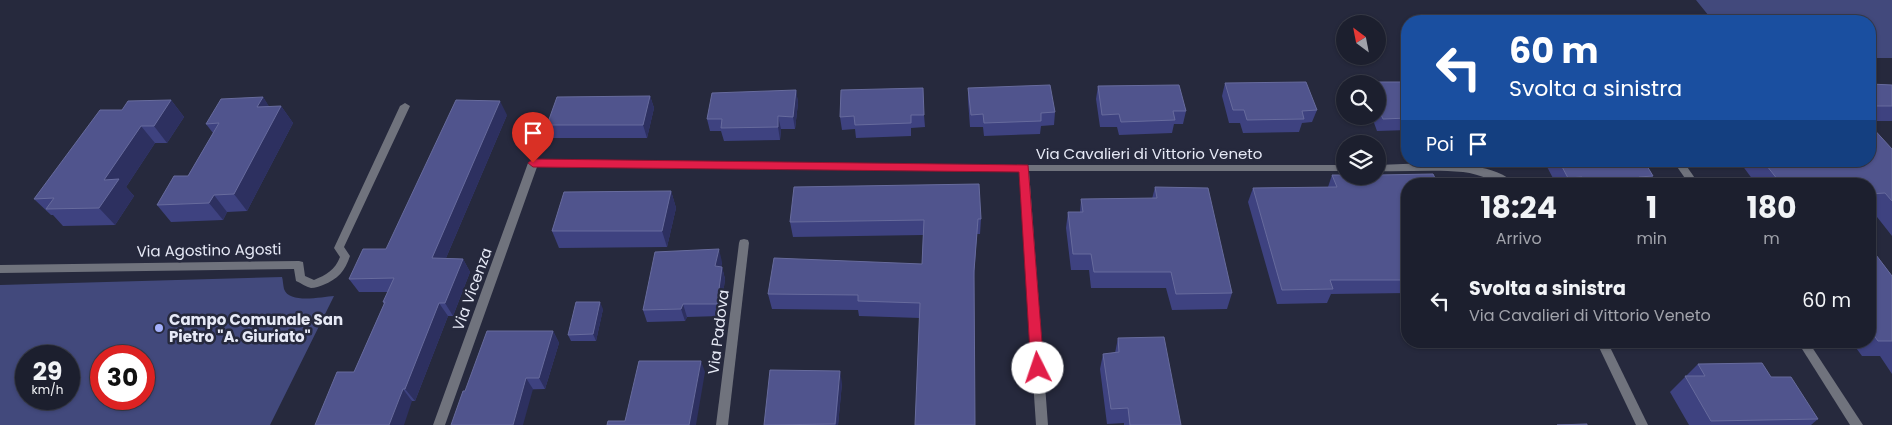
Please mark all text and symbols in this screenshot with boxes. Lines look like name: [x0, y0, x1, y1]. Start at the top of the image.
north arrow: [1336, 15, 1386, 65]
map controls: [1336, 15, 1386, 185]
text: 60 m: [1509, 26, 1599, 75]
icon: left: [1426, 35, 1491, 100]
text: Svolta a sinistra: [1509, 73, 1682, 104]
button: search: [1336, 75, 1386, 125]
pin: [512, 112, 554, 163]
icon: arrive: [519, 119, 547, 147]
icon: arrive: [1464, 130, 1492, 158]
text: Poi: [1426, 131, 1454, 158]
button: layers: [1336, 135, 1386, 185]
street label: Via Cavalieri di Vittorio Veneto: [1036, 143, 1262, 164]
text: 18:24: [1480, 186, 1557, 229]
text: 1: [1646, 186, 1657, 229]
text: 180: [1746, 186, 1797, 229]
text: Arrivo: [1496, 227, 1542, 250]
text: min: [1636, 227, 1667, 250]
text: m: [1763, 227, 1780, 250]
street label: Via Agostino Agosti: [136, 238, 282, 262]
street label: Via Vicenza: [447, 245, 497, 333]
text: Svolta a sinistra: [1469, 275, 1626, 302]
icon: left: [1426, 287, 1454, 315]
text: 60 m: [1802, 287, 1851, 314]
street label: Via Padova: [702, 288, 734, 376]
text: Via Cavalieri di Vittorio Veneto: [1469, 304, 1711, 327]
place label: Campo Comunale San Pietro "A. Giuriato": [169, 309, 343, 347]
marker: Campo Comunale San Pietro "A. Giuriato": [153, 322, 165, 334]
position arrow: [1011, 341, 1063, 393]
speed limit sign: 30: [90, 345, 155, 410]
text: 29: [33, 354, 62, 389]
text: km/h: [32, 381, 63, 398]

